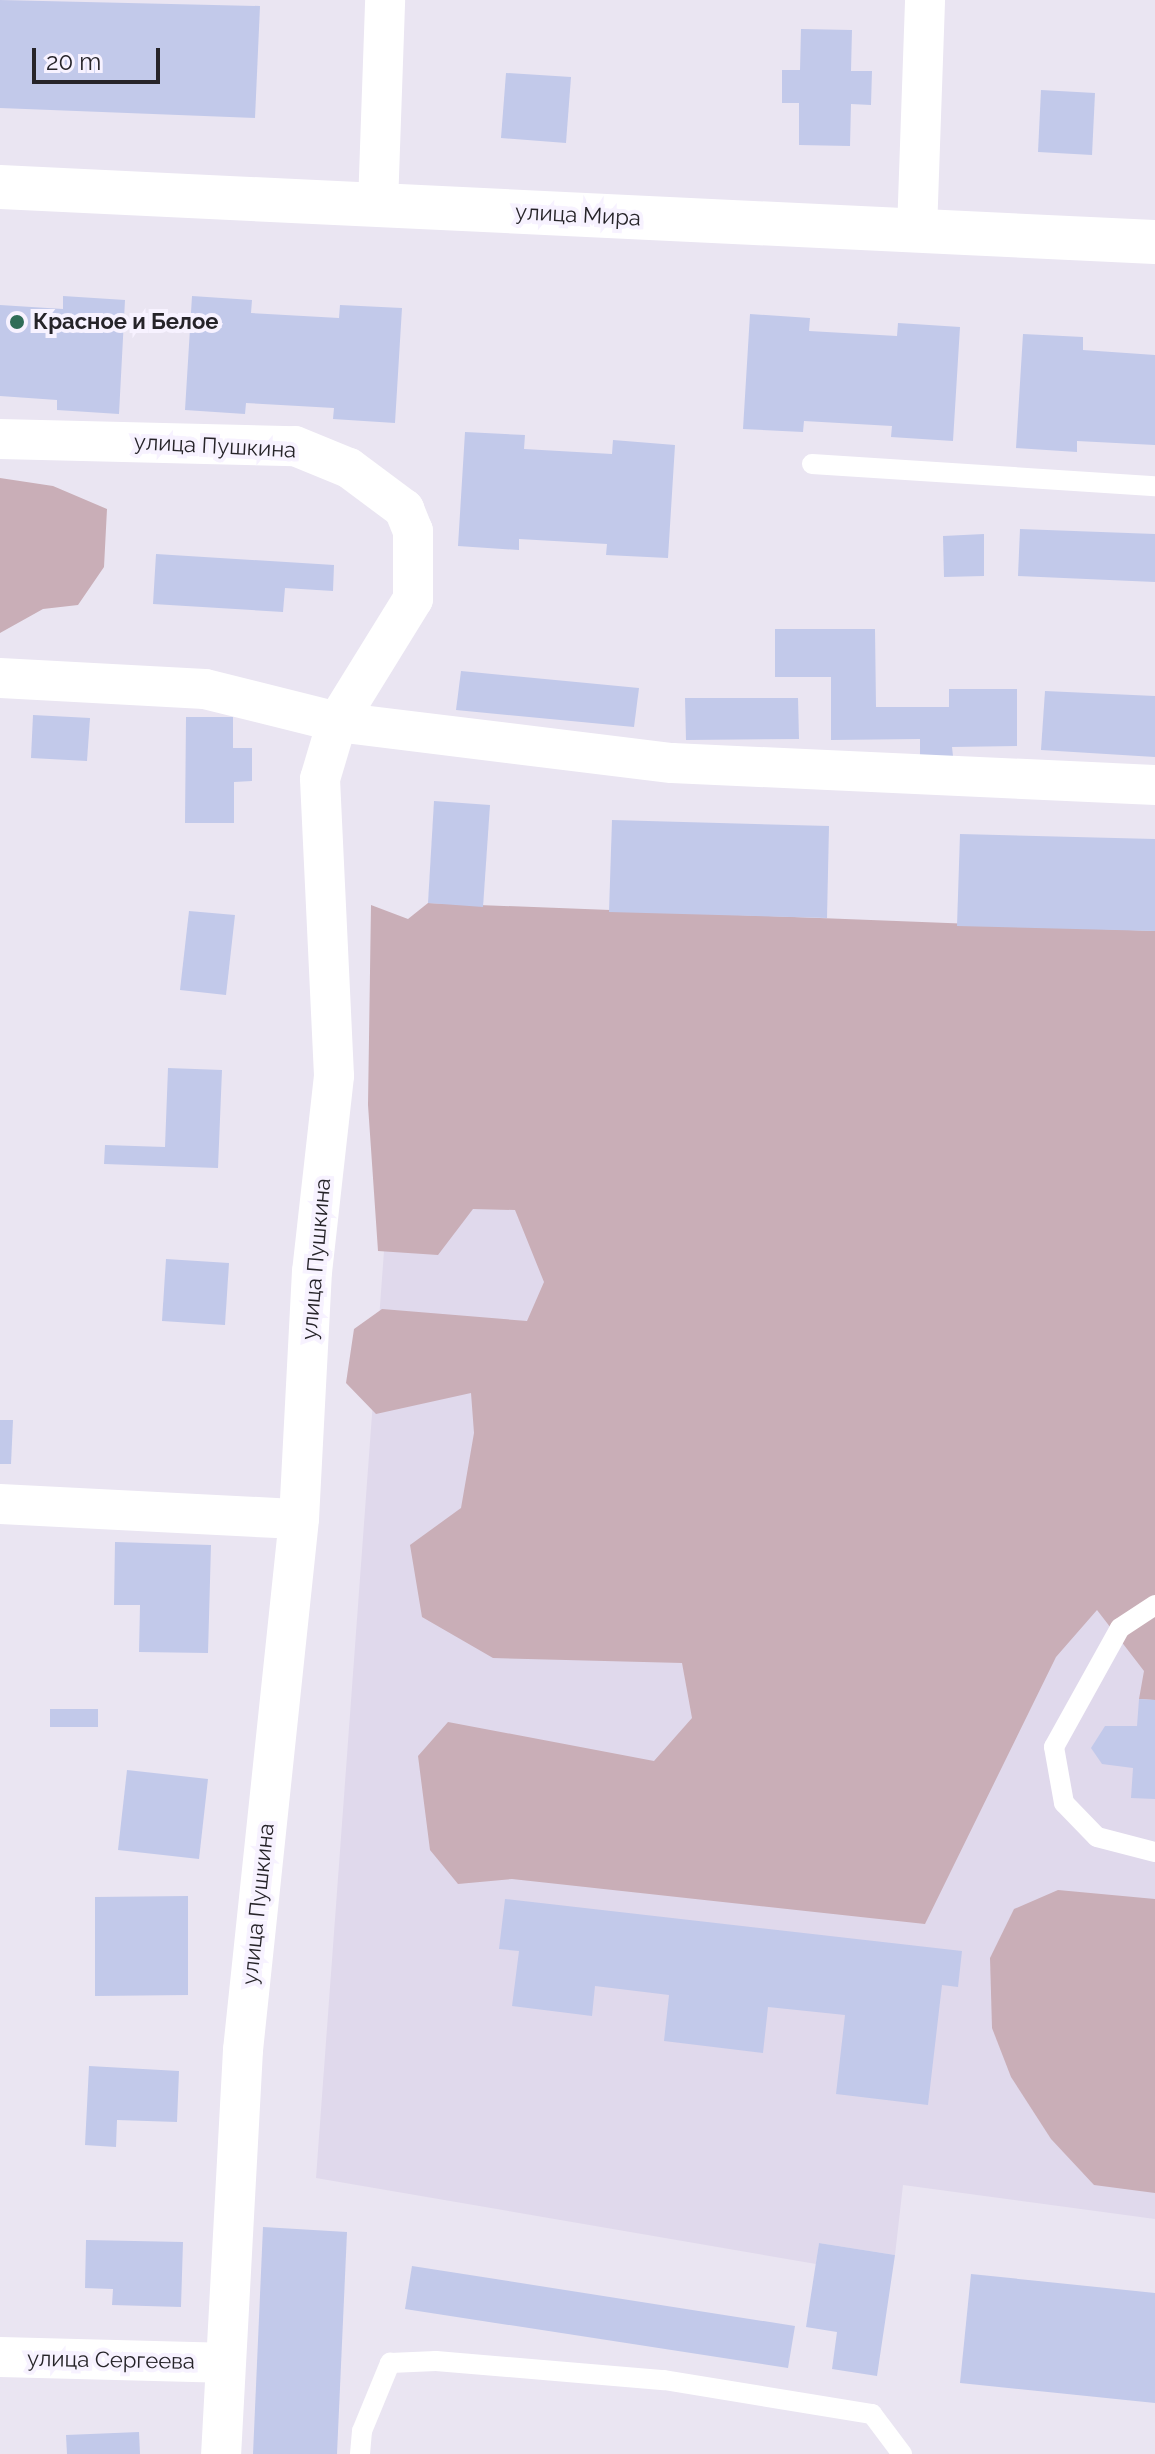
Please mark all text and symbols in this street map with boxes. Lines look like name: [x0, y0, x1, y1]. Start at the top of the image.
scale bar: [36, 32, 164, 82]
text: 20 m: [46, 47, 101, 76]
street label: улица Мира: [515, 199, 641, 231]
place label: Красное и Белое: [33, 309, 218, 335]
marker: Красное и Белое: [8, 313, 26, 331]
street label: улица Пушкина: [133, 429, 297, 463]
street label: улица Пушкина: [296, 1177, 336, 1341]
street label: улица Пушкина: [236, 1822, 280, 1986]
street label: улица Сергеева: [27, 2345, 195, 2375]

